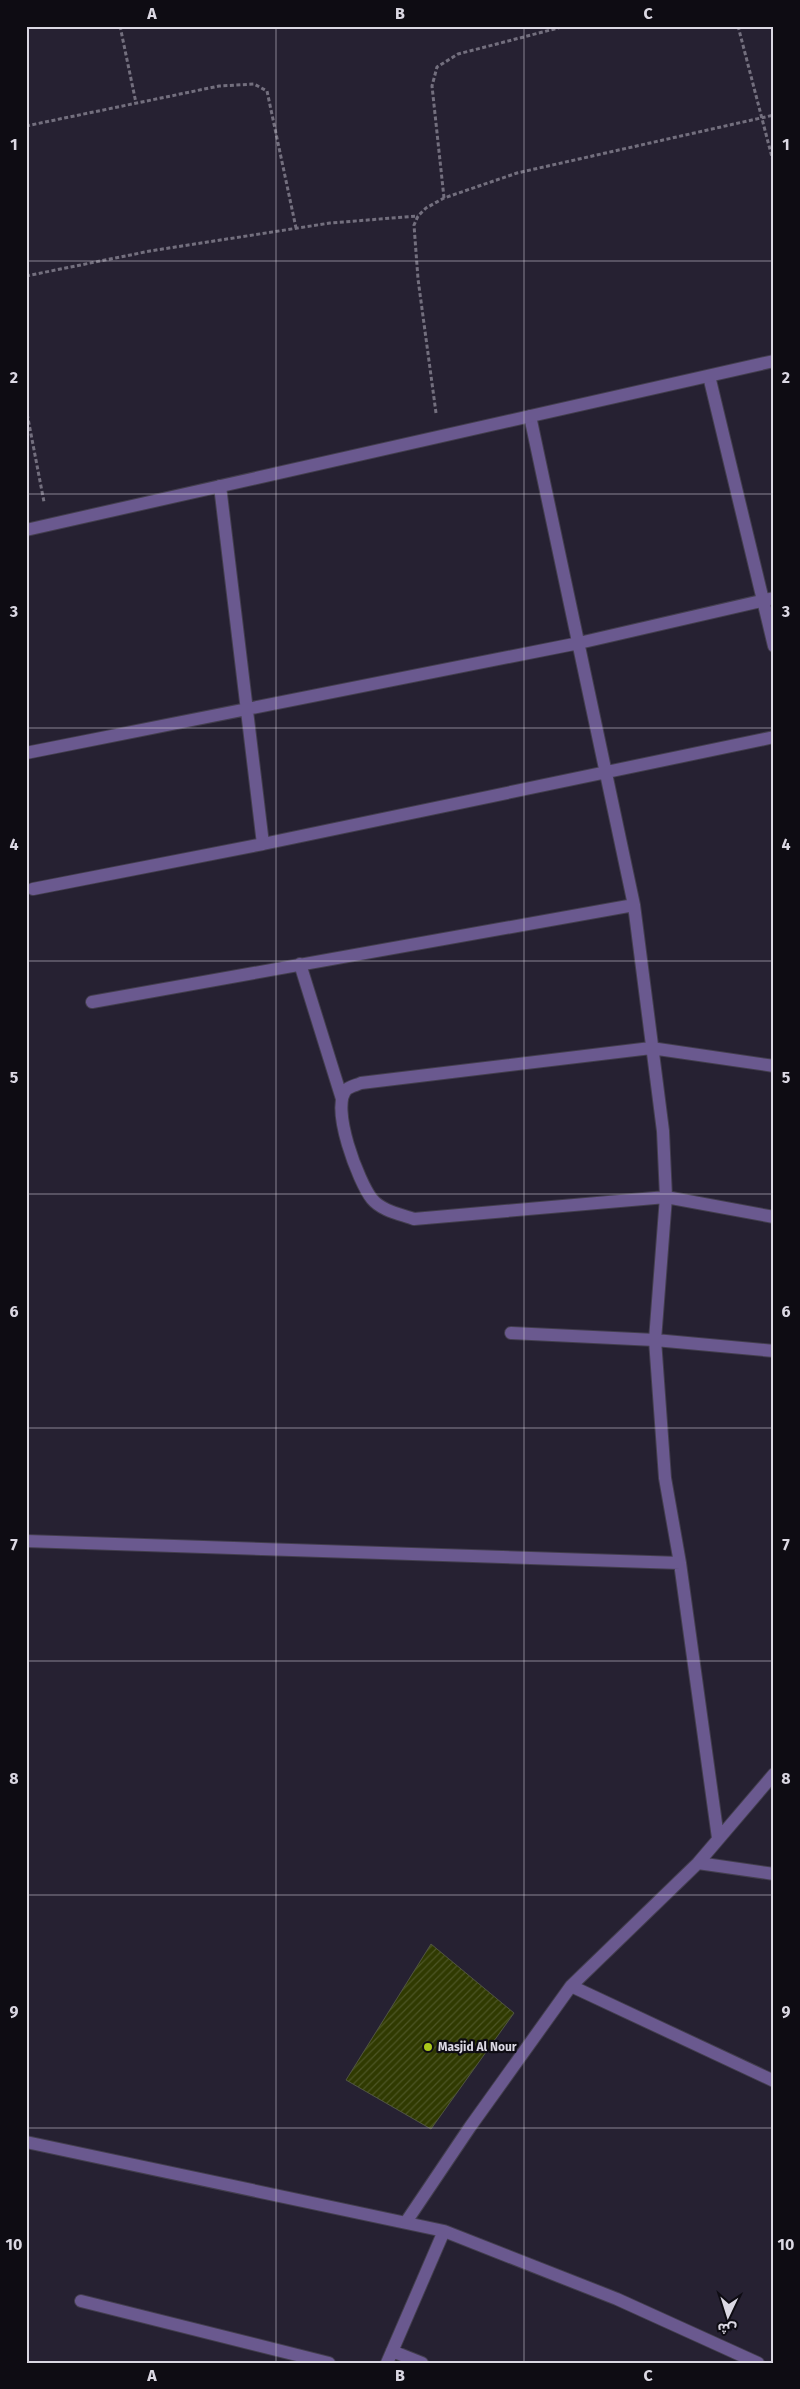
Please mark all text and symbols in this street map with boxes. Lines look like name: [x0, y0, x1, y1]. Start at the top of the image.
text: A: [146, 4, 157, 23]
text: B: [395, 4, 405, 23]
text: C: [643, 4, 653, 23]
text: 1: [10, 135, 18, 154]
text: 1: [782, 135, 790, 154]
text: 2: [10, 368, 18, 387]
text: 2: [782, 368, 790, 387]
text: 3: [9, 602, 18, 621]
text: 3: [781, 602, 790, 621]
text: 4: [9, 835, 19, 854]
text: 4: [781, 835, 791, 854]
text: 5: [10, 1068, 19, 1087]
text: 5: [782, 1068, 791, 1087]
text: 6: [9, 1302, 19, 1321]
text: 6: [781, 1302, 791, 1321]
text: 7: [10, 1535, 18, 1554]
text: 7: [782, 1535, 790, 1554]
text: 8: [9, 1769, 19, 1788]
text: 8: [781, 1769, 791, 1788]
text: 9: [10, 2002, 19, 2021]
text: 9: [782, 2002, 791, 2021]
place label: Masjid Al Nour: [438, 2040, 517, 2054]
marker: Masjid Al Nour: [422, 2041, 434, 2053]
text: 10: [6, 2235, 22, 2254]
text: 10: [778, 2235, 794, 2254]
north arrow: [702, 2292, 752, 2342]
text: ش: [717, 2319, 737, 2338]
text: A: [146, 2366, 157, 2385]
text: B: [395, 2366, 405, 2385]
text: C: [643, 2366, 653, 2385]

